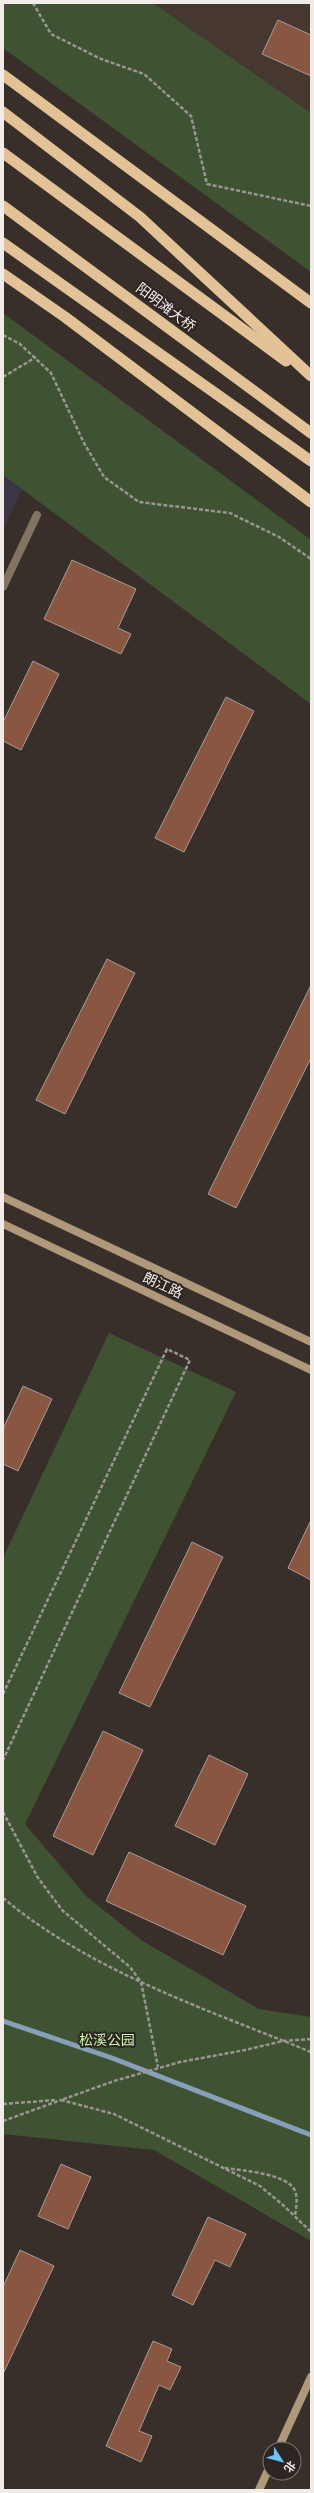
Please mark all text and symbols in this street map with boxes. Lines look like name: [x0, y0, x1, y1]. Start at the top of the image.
street label: 阳明滩大桥: [133, 279, 199, 335]
street label: 朗江路: [140, 1268, 186, 1302]
park label: 松溪公园: [79, 2031, 135, 2049]
north arrow: [262, 2441, 302, 2481]
text: 北: [281, 2458, 299, 2475]

